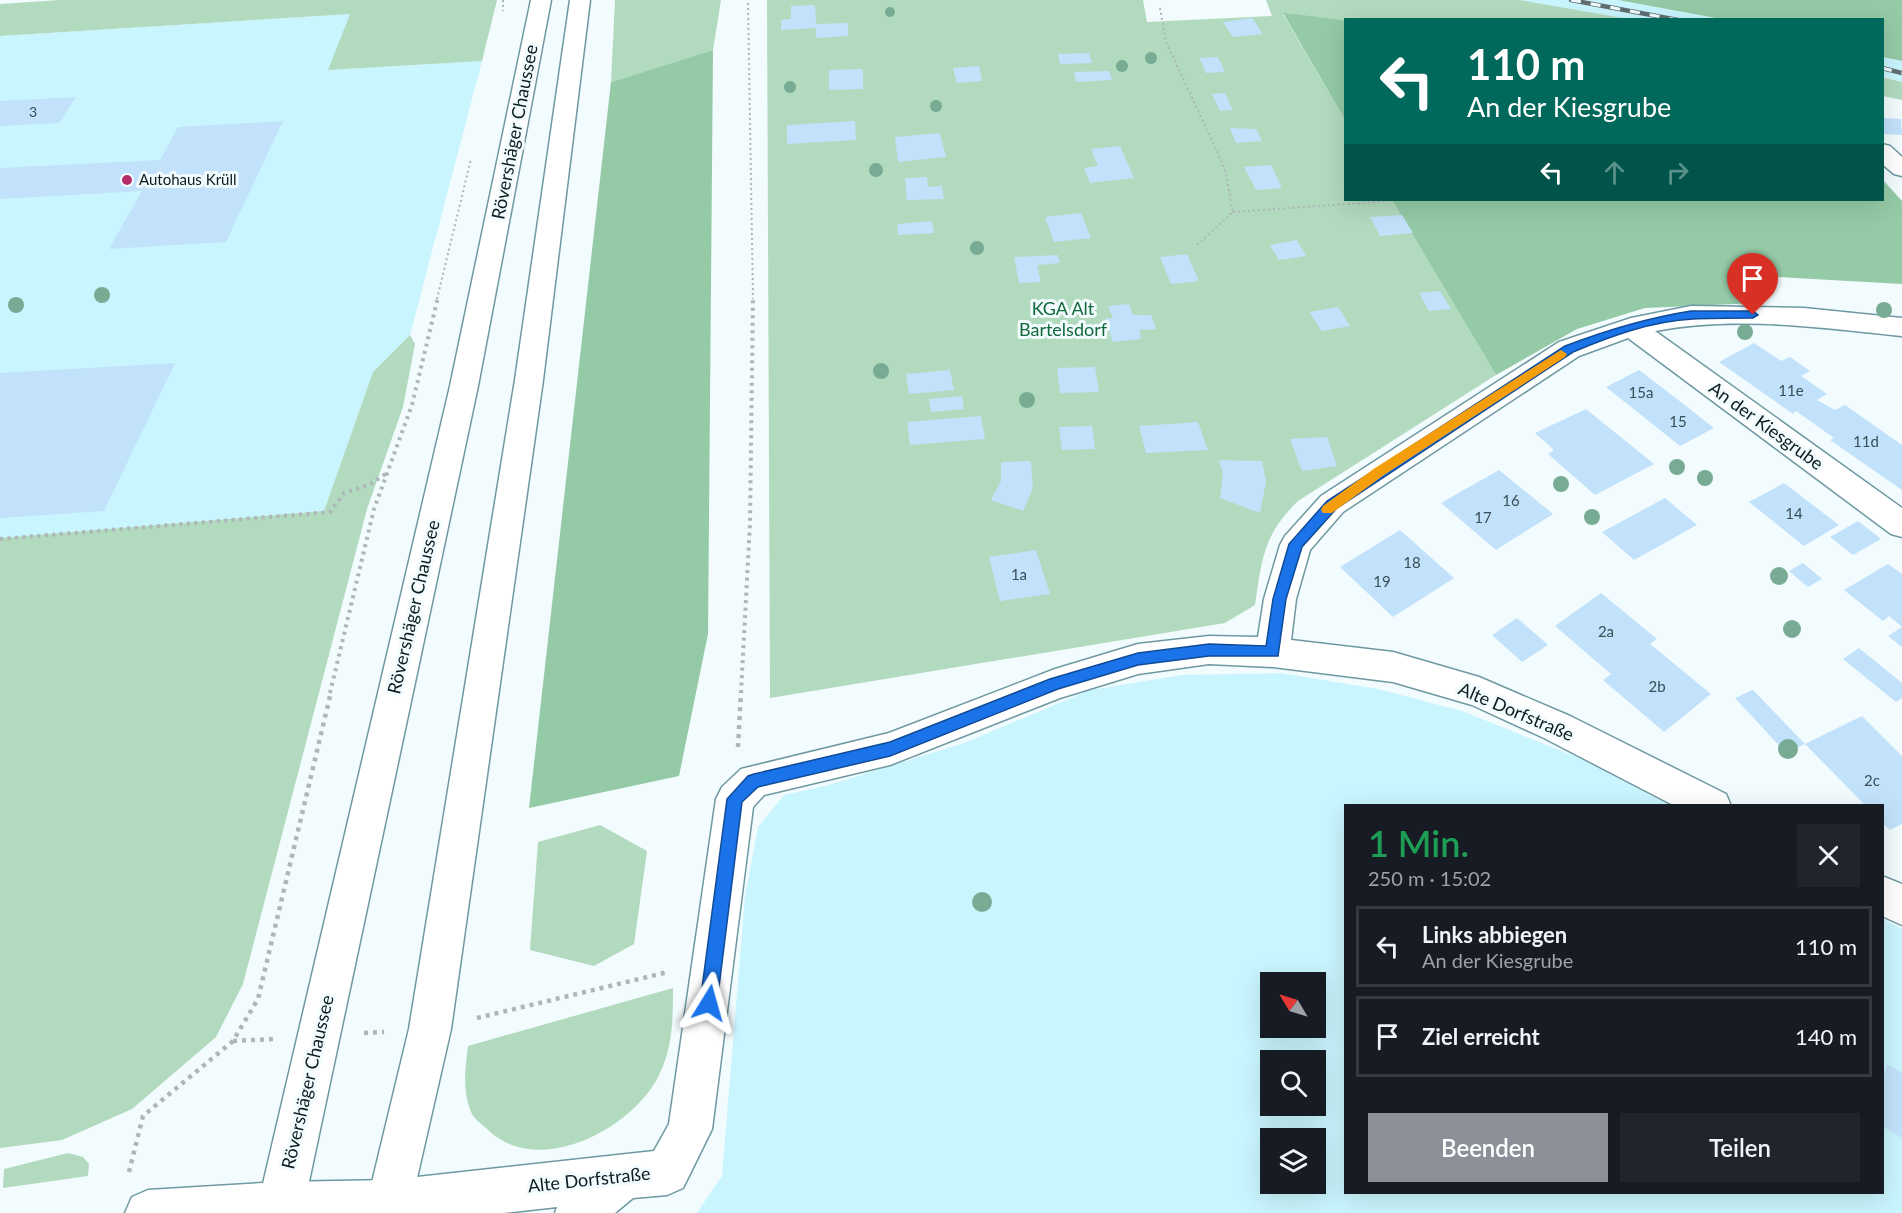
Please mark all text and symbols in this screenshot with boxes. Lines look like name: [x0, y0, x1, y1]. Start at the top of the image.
text: 110 m: [1467, 39, 1585, 89]
icon: left: [1368, 42, 1446, 120]
street label: Rövershäger Chaussee: [486, 43, 542, 221]
text: An der Kiesgrube: [1467, 90, 1671, 123]
house number: 3: [29, 103, 37, 120]
icon: left: [1535, 156, 1568, 189]
icon: ahead: [1598, 156, 1631, 189]
icon: right: [1661, 156, 1694, 189]
place label: Autohaus Krüll: [139, 170, 237, 188]
marker: Autohaus Krüll: [120, 173, 134, 187]
pin: [1727, 253, 1778, 315]
icon: arrive: [1736, 262, 1769, 295]
park label: KGA Alt Bartelsdorf: [1019, 297, 1108, 340]
street label: An der Kiesgrube: [1705, 376, 1828, 474]
house number: 11e: [1778, 381, 1804, 399]
house number: 15a: [1629, 383, 1653, 401]
house number: 15: [1669, 412, 1687, 430]
house number: 11d: [1853, 432, 1879, 450]
house number: 16: [1502, 491, 1520, 509]
house number: 14: [1785, 504, 1803, 522]
house number: 17: [1474, 508, 1492, 526]
street label: Rövershäger Chaussee: [382, 518, 444, 696]
house number: 18: [1403, 553, 1421, 571]
house number: 1a: [1011, 565, 1027, 583]
house number: 19: [1373, 572, 1391, 590]
house number: 2a: [1598, 622, 1614, 640]
street label: Alte Dorfstraße: [1455, 677, 1577, 745]
house number: 2b: [1648, 677, 1666, 695]
house number: 2c: [1864, 771, 1880, 789]
text: 1 Min.: [1368, 821, 1469, 865]
button: close: [1797, 824, 1860, 887]
text: 250 m · 15:02: [1368, 866, 1491, 890]
text: Links abbiegen: [1422, 921, 1567, 948]
icon: left: [1371, 930, 1404, 963]
text: 110 m: [1795, 933, 1857, 960]
text: An der Kiesgrube: [1422, 948, 1573, 972]
position arrow: [677, 971, 741, 1035]
north arrow: [1260, 972, 1326, 1038]
map controls: [1260, 972, 1326, 1194]
street label: Rövershäger Chaussee: [276, 993, 338, 1171]
icon: arrive: [1371, 1020, 1404, 1053]
text: Ziel erreicht: [1422, 1023, 1540, 1050]
text: 140 m: [1795, 1023, 1857, 1050]
button: search: [1260, 1050, 1326, 1116]
button: Beenden: [1368, 1113, 1608, 1182]
button: Teilen: [1620, 1113, 1860, 1182]
button: layers: [1260, 1128, 1326, 1194]
street label: Alte Dorfstraße: [527, 1162, 651, 1196]

